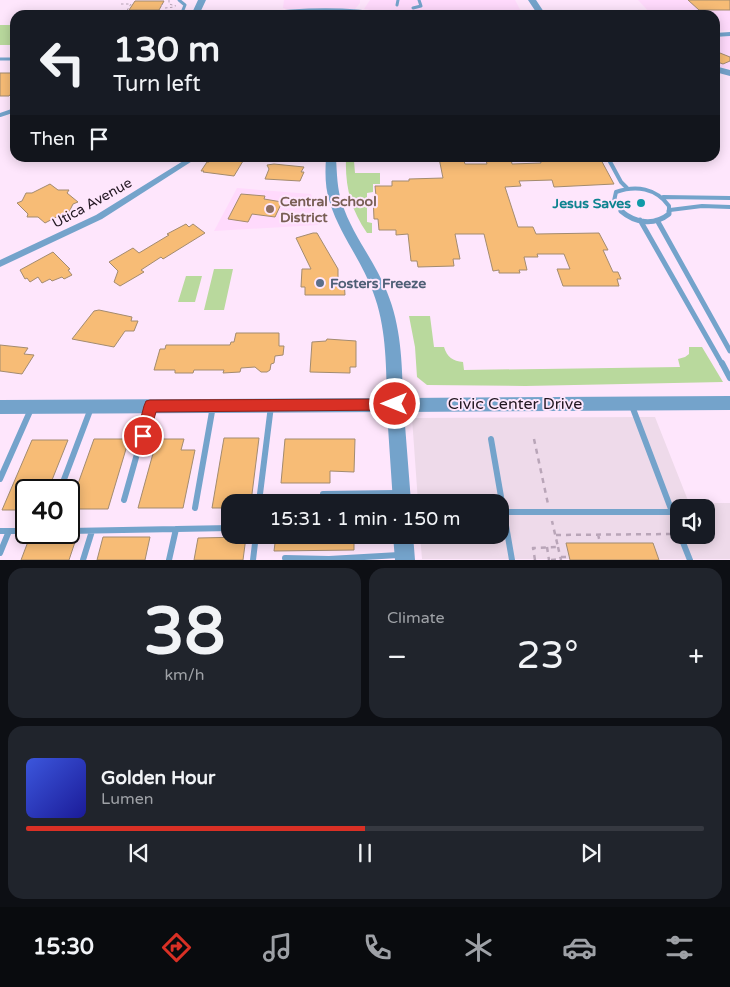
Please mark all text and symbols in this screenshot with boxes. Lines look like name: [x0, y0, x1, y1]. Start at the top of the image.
text: 130 m: [113, 29, 220, 71]
icon: left: [30, 30, 95, 95]
text: Turn left: [113, 71, 201, 97]
icon: arrive: [85, 125, 113, 153]
text: Then: [30, 128, 75, 150]
street label: Utica Avenue: [49, 174, 135, 232]
place label: Central School District: [280, 193, 377, 226]
place label: Jesus Saves: [552, 195, 631, 212]
marker: Jesus Saves: [635, 197, 647, 209]
marker: Central School District: [264, 203, 276, 215]
place label: Fosters Freeze: [330, 275, 426, 292]
marker: Fosters Freeze: [314, 277, 326, 289]
position arrow: [368, 377, 420, 429]
street label: Civic Center Drive: [448, 394, 582, 414]
pin: [122, 415, 164, 457]
icon: arrive: [129, 422, 157, 450]
speed limit sign: 40: [15, 479, 80, 544]
map controls: [670, 499, 715, 544]
button: sound: [670, 499, 715, 544]
text: 15:31 · 1 min · 150 m: [269, 508, 461, 530]
text: 38: [144, 593, 225, 672]
text: Climate: [387, 608, 445, 628]
text: 23°: [517, 633, 579, 679]
text: −: [387, 640, 407, 674]
text: +: [688, 640, 704, 674]
text: km/h: [164, 665, 205, 685]
text: Golden Hour: [101, 767, 215, 789]
text: Lumen: [101, 789, 153, 809]
icon: previous: [125, 839, 153, 867]
icon: pause: [351, 839, 379, 867]
icon: next: [577, 839, 605, 867]
icon: directions: [159, 930, 194, 965]
icon: music: [260, 930, 295, 965]
icon: phone: [360, 930, 395, 965]
icon: climate: [461, 930, 496, 965]
icon: car: [562, 930, 597, 965]
icon: filters: [662, 930, 697, 965]
text: 15:30: [33, 934, 94, 960]

